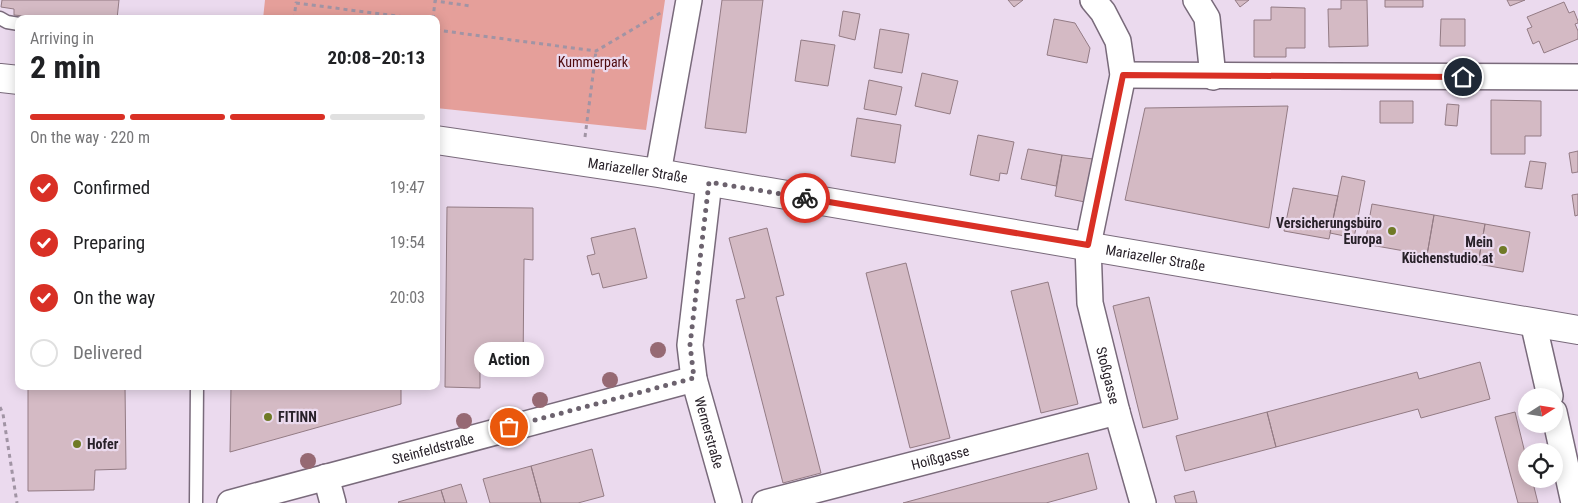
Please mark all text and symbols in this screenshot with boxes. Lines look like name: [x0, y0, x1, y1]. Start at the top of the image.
text: Arriving in: [30, 29, 94, 48]
text: 20:08–20:13: [327, 46, 425, 69]
text: 2 min: [30, 48, 101, 86]
park label: Kummerpark: [558, 54, 629, 70]
pin: [1442, 56, 1484, 98]
icon: home: [1449, 63, 1477, 91]
text: On the way · 220 m: [30, 128, 150, 147]
street label: Mariazeller Straße: [587, 155, 689, 186]
courier: [780, 173, 830, 223]
icon: check: [30, 174, 58, 202]
text: Confirmed: [73, 176, 150, 199]
text: 19:47: [390, 178, 425, 197]
icon: bike: [791, 184, 819, 212]
place label: Versicherungsbüro Europa: [1276, 215, 1382, 247]
marker: Versicherungsbüro Europa: [1386, 225, 1398, 237]
icon: check: [30, 229, 58, 257]
text: Preparing: [73, 231, 145, 254]
text: 19:54: [390, 233, 425, 252]
place label: Mein Küchenstudio.at: [1402, 234, 1493, 266]
street label: Mariazeller Straße: [1104, 242, 1207, 274]
marker: Mein Küchenstudio.at: [1497, 244, 1509, 256]
icon: check: [30, 284, 58, 312]
text: On the way: [73, 286, 155, 309]
text: 20:03: [390, 288, 425, 307]
text: Delivered: [73, 341, 142, 364]
callout: Action: [474, 342, 544, 377]
street label: Stoßgasse: [1093, 345, 1123, 406]
text: Action: [488, 350, 530, 369]
north arrow: [1518, 388, 1562, 432]
map controls: [1518, 388, 1563, 488]
street label: Wernerstraße: [691, 395, 727, 471]
pin: [488, 406, 530, 448]
place label: FITINN: [278, 409, 317, 425]
marker: FITINN: [262, 411, 274, 423]
icon: bag: [495, 413, 523, 441]
street label: Steinfeldstraße: [390, 430, 476, 467]
place label: Hofer: [87, 436, 119, 452]
marker: Hofer: [71, 438, 83, 450]
street label: Hoißgasse: [910, 442, 971, 473]
button: locate: [1518, 443, 1563, 488]

